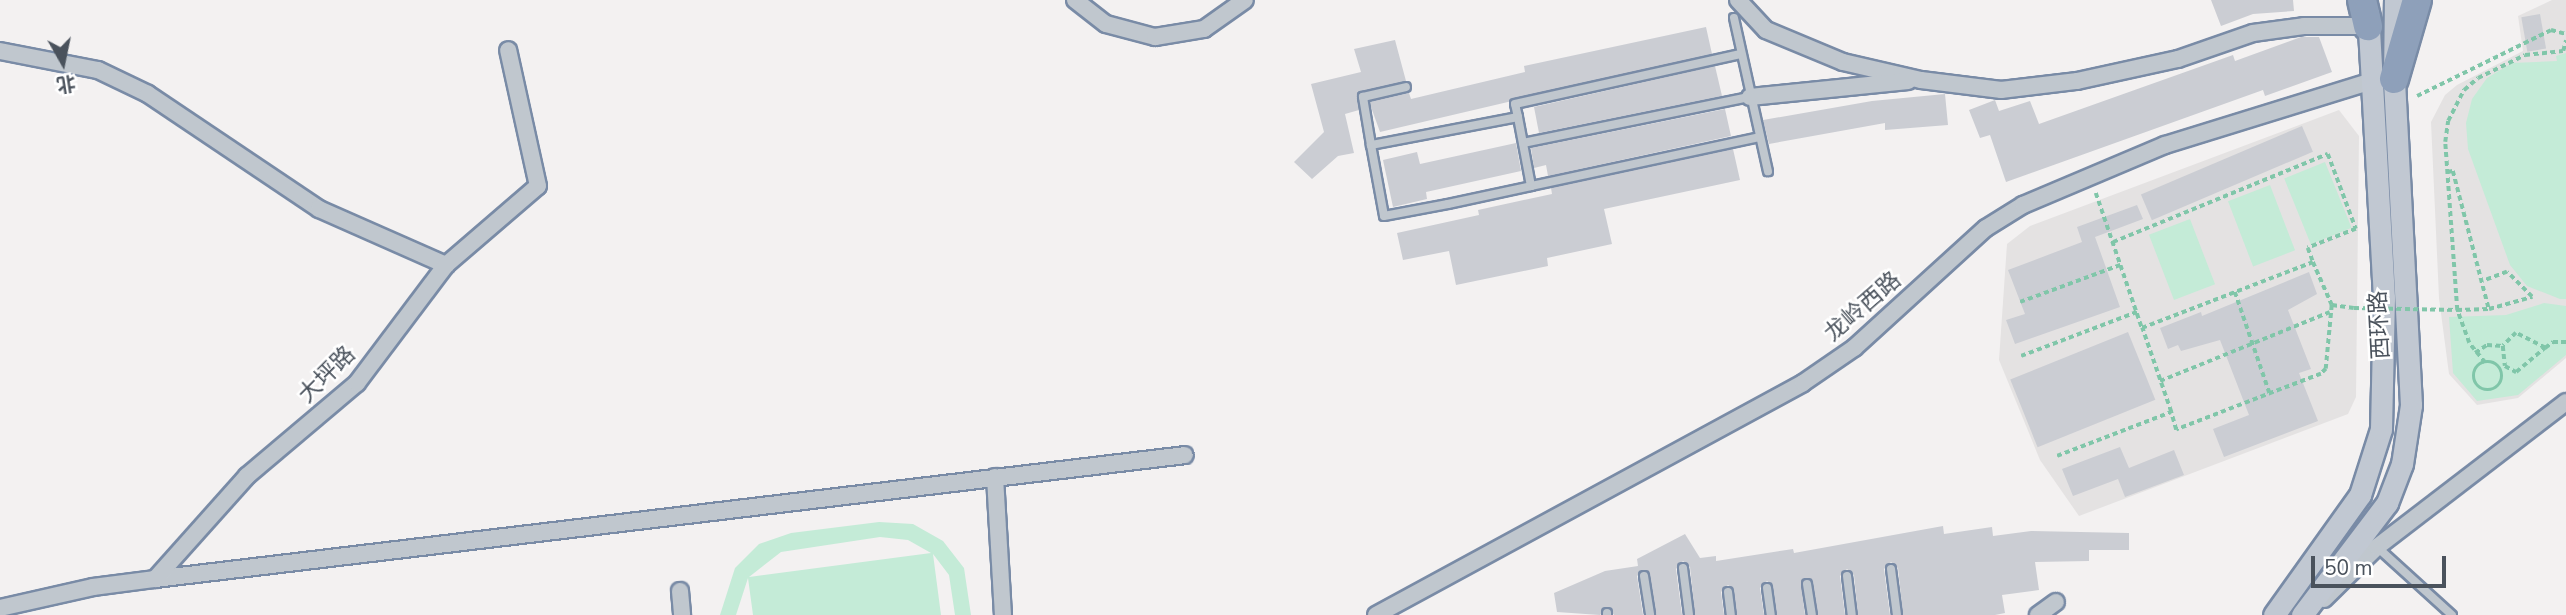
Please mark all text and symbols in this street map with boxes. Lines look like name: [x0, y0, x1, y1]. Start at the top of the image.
north arrow: [28, 28, 98, 98]
text: 北: [55, 69, 78, 98]
street label: 龙岭西路: [1819, 266, 1907, 348]
street label: 西环路: [2364, 290, 2396, 360]
street label: 大坪路: [293, 341, 361, 409]
scale bar: [2314, 542, 2449, 586]
text: 50 m: [2324, 554, 2373, 582]

